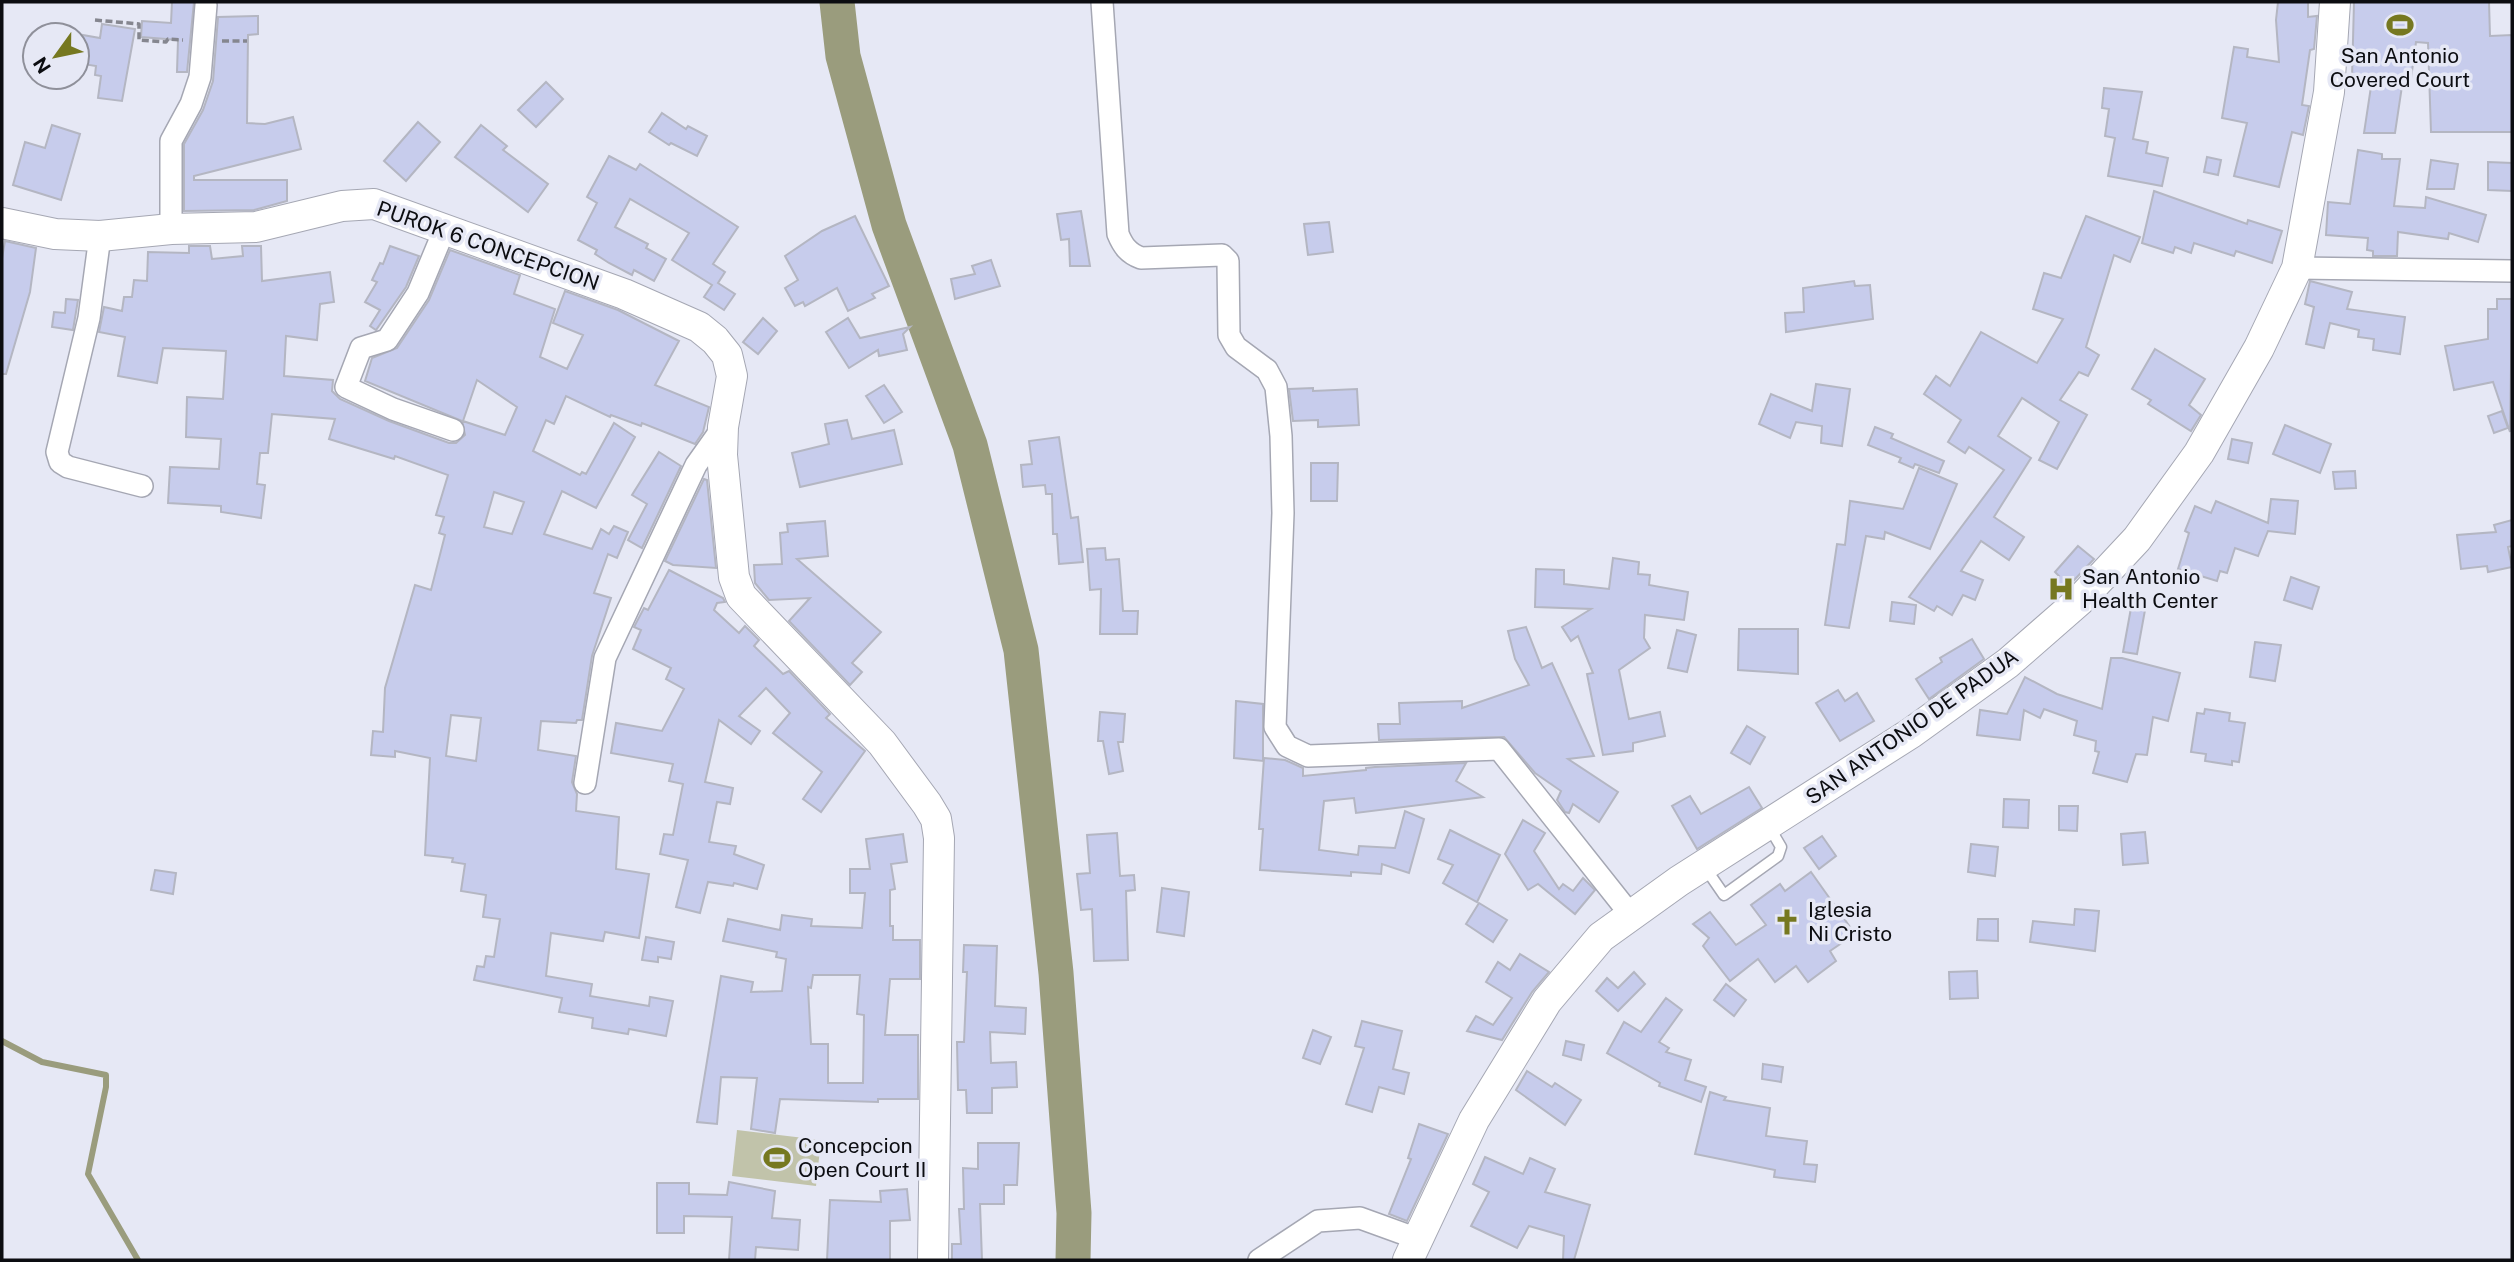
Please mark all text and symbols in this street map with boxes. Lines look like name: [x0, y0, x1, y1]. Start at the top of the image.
sports icon: San Antonio Covered Court: [2385, 10, 2415, 40]
north arrow: [21, 21, 91, 91]
place label: San Antonio Covered Court: [2330, 43, 2470, 92]
text: N: [28, 53, 55, 77]
street label: PUROK 6 CONCEPCION: [374, 196, 603, 295]
place label: San Antonio Health Center: [2082, 564, 2218, 613]
hospital icon: San Antonio Health Center: [2046, 574, 2076, 604]
street label: SAN ANTONIO DE PADUA: [1801, 644, 2023, 810]
place label: Iglesia Ni Cristo: [1808, 897, 1892, 946]
church icon: Iglesia Ni Cristo: [1772, 907, 1802, 937]
place label: Concepcion Open Court II: [798, 1133, 927, 1182]
sports icon: Concepcion Open Court II: [762, 1143, 792, 1173]

